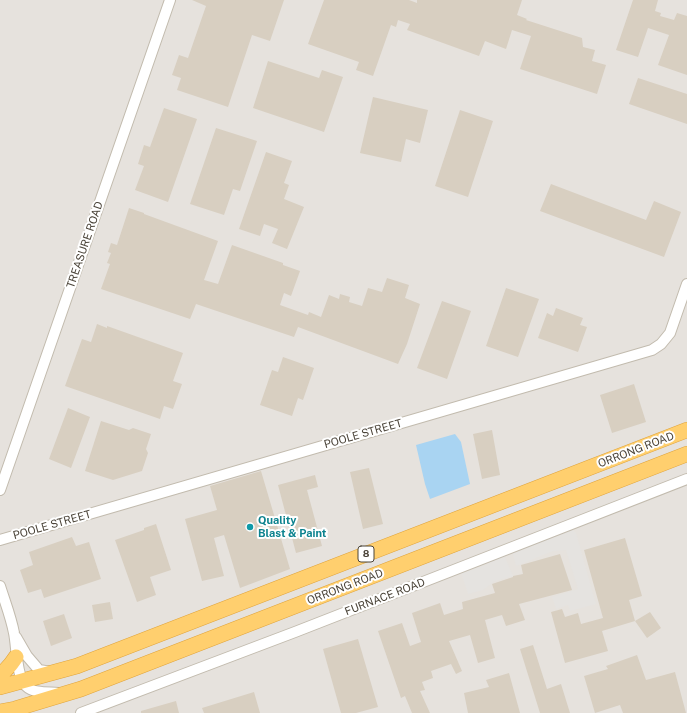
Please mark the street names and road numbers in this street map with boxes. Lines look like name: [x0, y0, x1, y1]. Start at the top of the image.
street label: TREASURE ROAD: [64, 200, 106, 290]
street label: POOLE STREET: [322, 417, 404, 451]
street label: ORRONG ROAD: [596, 429, 676, 471]
street label: POOLE STREET: [11, 508, 93, 542]
road number: 8: [358, 546, 374, 562]
street label: ORRONG ROAD: [305, 566, 385, 608]
street label: FURNACE ROAD: [343, 576, 427, 618]

